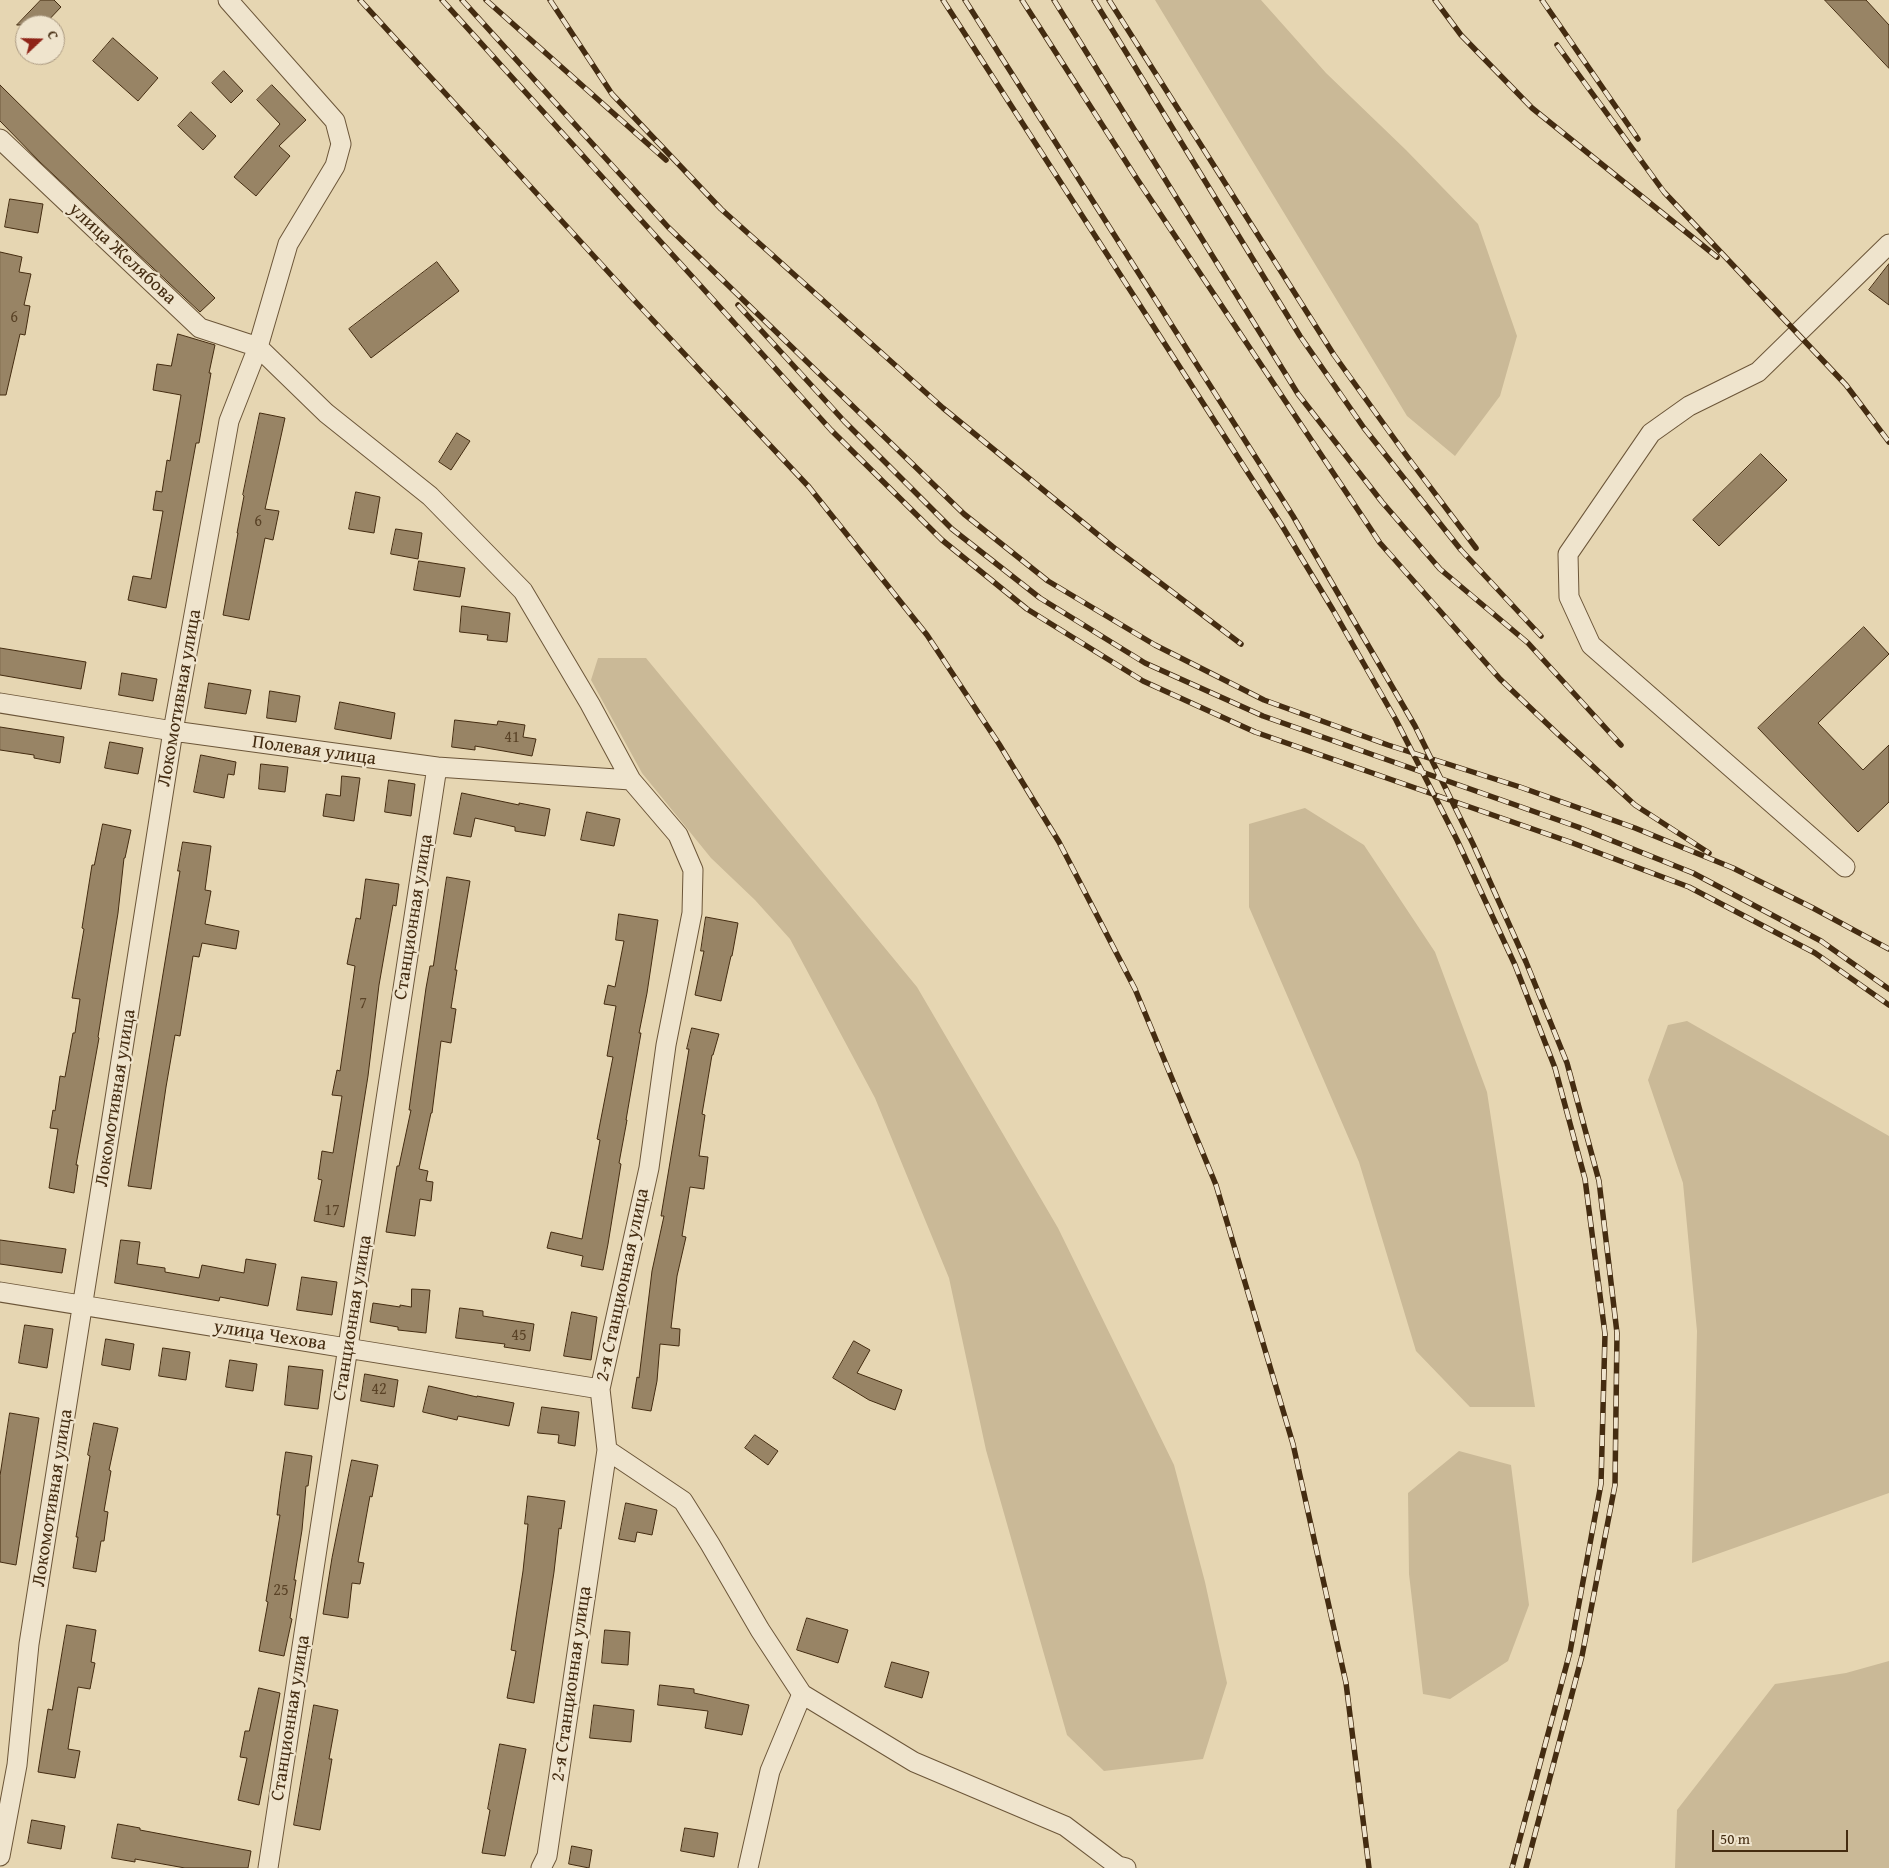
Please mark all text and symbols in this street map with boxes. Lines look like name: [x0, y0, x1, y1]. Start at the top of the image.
north arrow: [15, 15, 65, 65]
text: С: [42, 28, 64, 42]
street label: улица Желябова: [63, 198, 181, 310]
house number: 6: [10, 308, 18, 328]
house number: 6: [254, 512, 262, 532]
street label: Локомотивная улица: [153, 608, 207, 788]
house number: 41: [504, 728, 520, 748]
street label: Полевая улица: [251, 731, 377, 771]
street label: Станционная улица: [390, 832, 438, 1002]
house number: 7: [359, 994, 367, 1014]
street label: Локомотивная улица: [91, 1008, 141, 1188]
street label: 2-я Станционная улица: [591, 1186, 655, 1384]
house number: 17: [324, 1201, 340, 1221]
street label: Станционная улица: [329, 1233, 377, 1403]
street label: улица Чехова: [212, 1316, 328, 1356]
house number: 45: [511, 1326, 527, 1346]
house number: 42: [371, 1380, 387, 1400]
street label: Локомотивная улица: [28, 1408, 78, 1588]
house number: 25: [273, 1581, 289, 1601]
street label: 2-я Станционная улица: [547, 1585, 597, 1783]
street label: Станционная улица: [267, 1633, 315, 1803]
scale bar: [1714, 1820, 1850, 1852]
text: 50 m: [1720, 1828, 1750, 1849]

